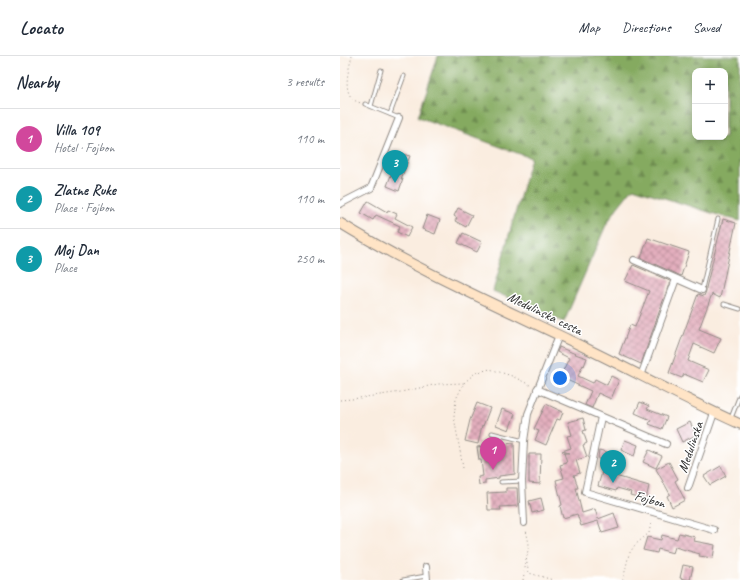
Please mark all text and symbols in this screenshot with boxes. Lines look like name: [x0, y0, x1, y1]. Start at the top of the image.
text: Locato: [20, 16, 63, 40]
text: Map: [579, 19, 600, 36]
text: Directions: [622, 19, 671, 36]
text: Saved: [693, 19, 720, 36]
map controls: [692, 68, 728, 140]
button: +: [692, 68, 728, 104]
text: Nearby: [16, 72, 59, 93]
text: 3 results: [286, 74, 324, 90]
button: −: [692, 104, 728, 140]
text: Villa 109: [54, 121, 99, 140]
text: 1: [26, 131, 32, 147]
text: 110 m: [296, 131, 324, 147]
text: Hotel · Fojbon: [54, 140, 114, 156]
pin: 3: [382, 150, 408, 183]
text: Zlatne Ruke: [54, 181, 116, 200]
text: 2: [26, 191, 32, 207]
text: 110 m: [296, 191, 324, 207]
text: Place · Fojbon: [54, 200, 114, 216]
text: Moj Dan: [54, 241, 99, 260]
text: 3: [26, 251, 32, 267]
text: 250 m: [296, 251, 324, 267]
text: Place: [54, 260, 77, 276]
street label: Medulinska cesta: [505, 288, 586, 339]
your location: [550, 368, 570, 388]
street label: Medulinska: [674, 419, 707, 475]
pin: 1: [480, 437, 506, 470]
pin: 2: [600, 450, 626, 483]
street label: Fojbon: [633, 487, 668, 512]

